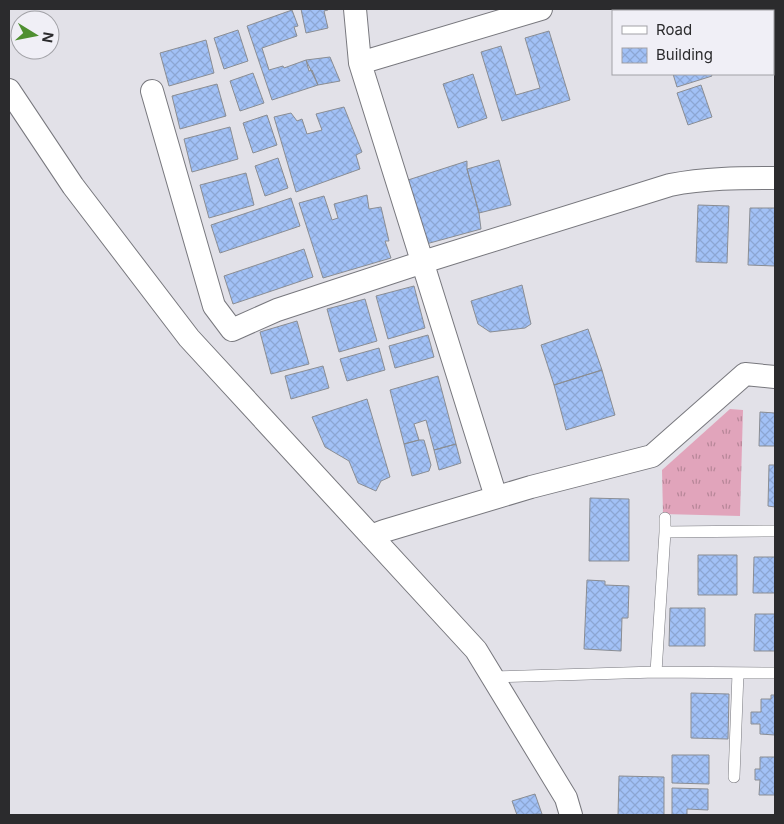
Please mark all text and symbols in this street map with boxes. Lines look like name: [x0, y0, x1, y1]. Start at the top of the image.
north arrow: [10, 10, 60, 60]
legend: [612, 10, 774, 75]
text: Road: [656, 20, 692, 39]
text: N: [39, 31, 58, 44]
text: Building: [656, 45, 713, 64]

